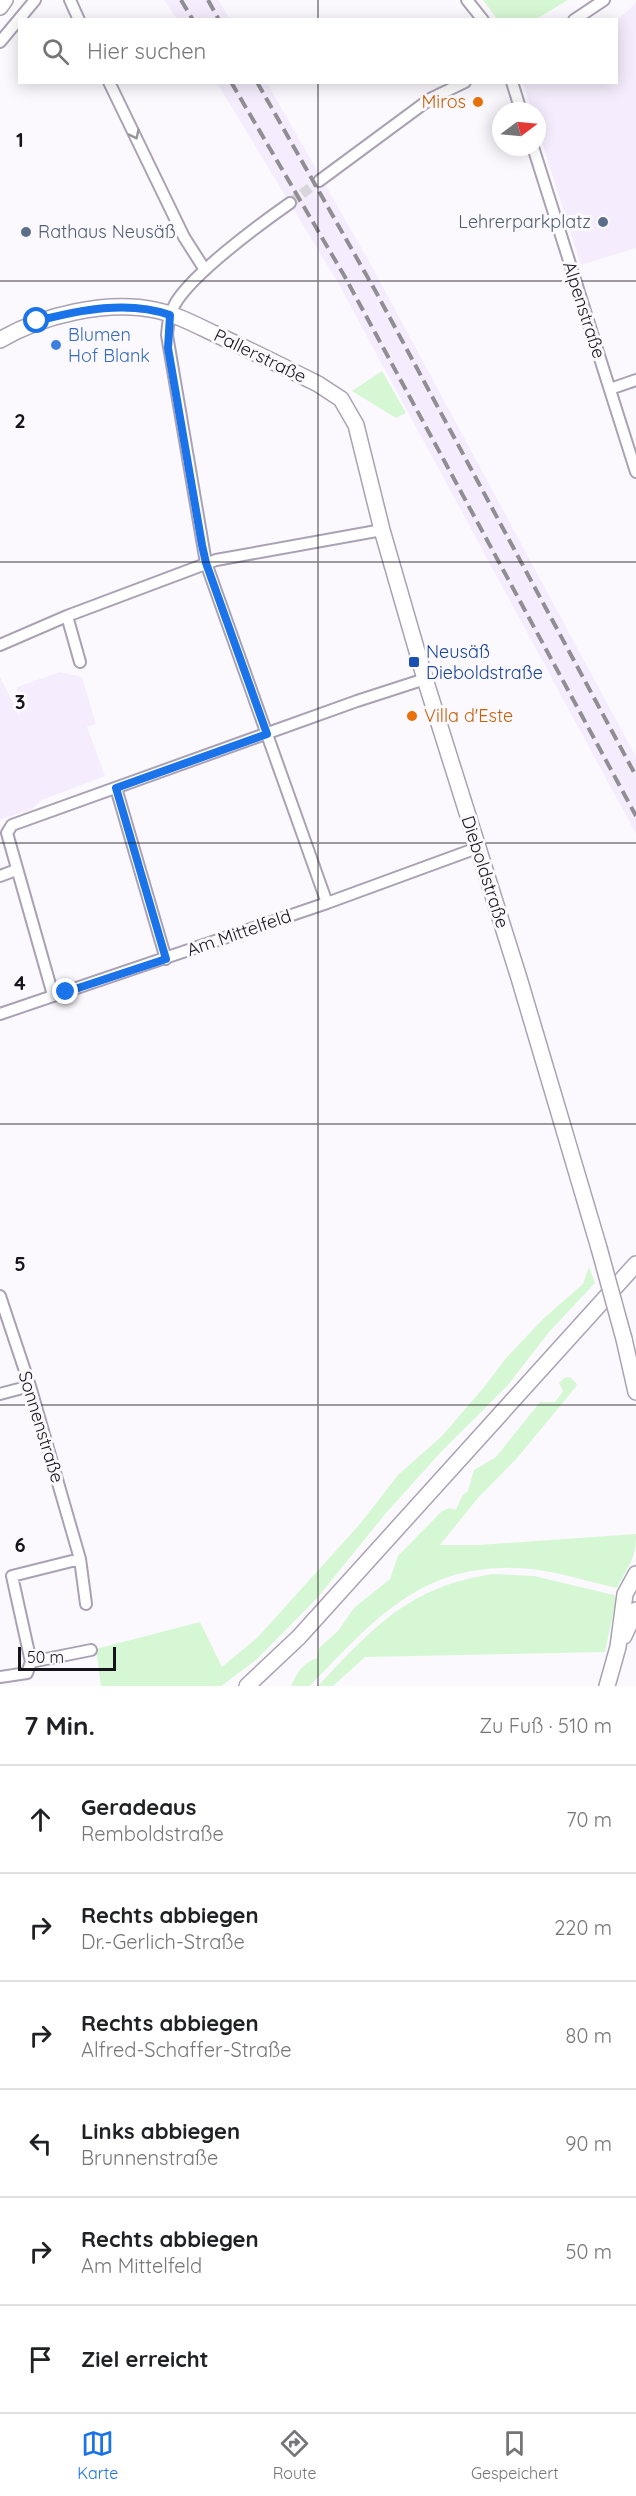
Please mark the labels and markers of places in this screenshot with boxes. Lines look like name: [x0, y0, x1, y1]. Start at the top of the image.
place label: Miros: [421, 90, 466, 113]
marker: Miros: [471, 95, 485, 109]
place label: Lehrerparkplatz: [458, 210, 591, 233]
marker: Lehrerparkplatz: [596, 215, 610, 229]
place label: Rathaus Neusäß: [38, 220, 176, 243]
marker: Rathaus Neusäß: [19, 225, 33, 239]
place label: Blumen Hof Blank: [68, 323, 150, 367]
marker: Blumen Hof Blank: [49, 338, 63, 352]
place label: Neusäß Dieboldstraße: [426, 640, 543, 684]
marker: Neusäß Dieboldstraße: [407, 655, 421, 669]
place label: Villa d'Este: [424, 704, 513, 727]
marker: Villa d'Este: [405, 709, 419, 723]

